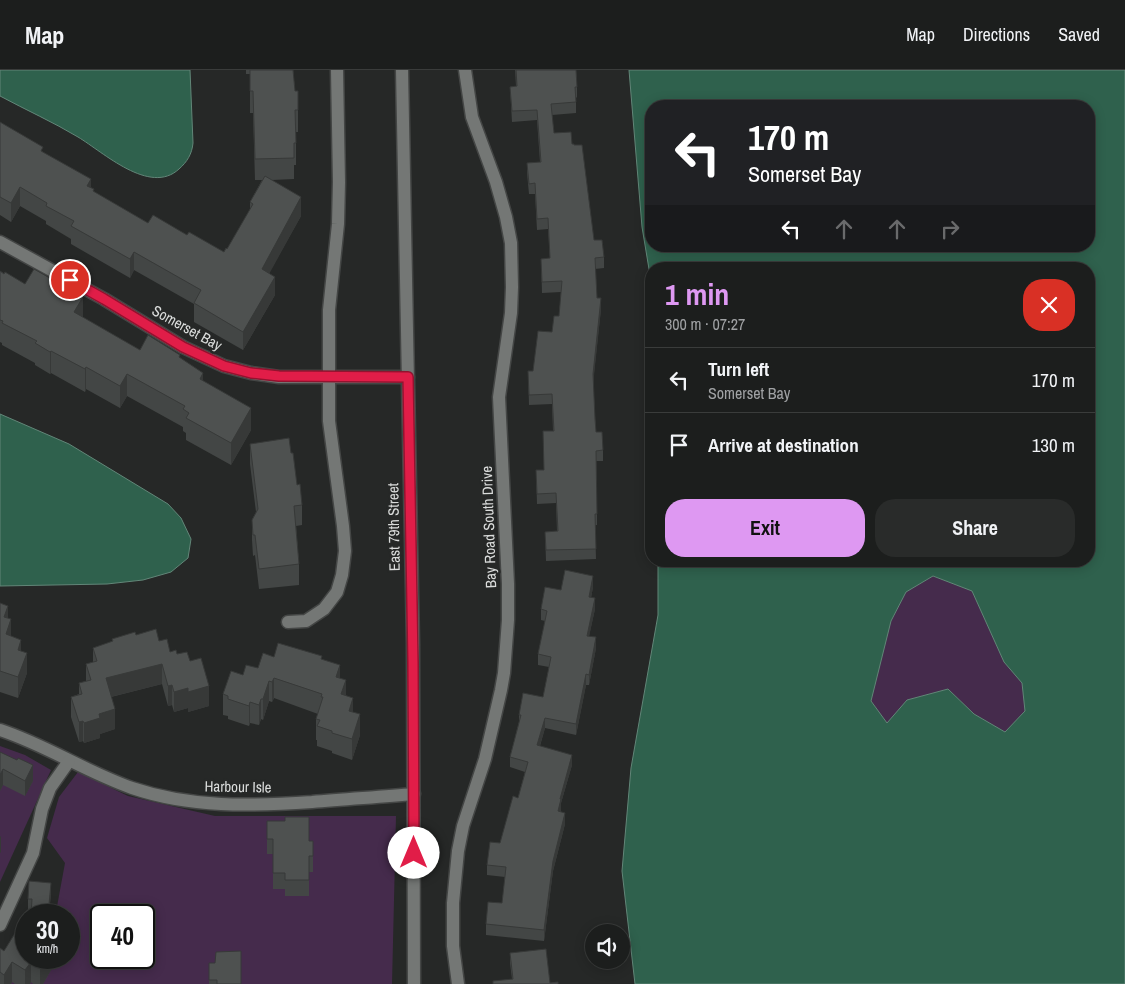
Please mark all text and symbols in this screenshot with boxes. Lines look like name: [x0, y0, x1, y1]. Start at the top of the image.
text: Map: [25, 19, 64, 51]
text: Map: [906, 22, 935, 47]
text: Directions: [963, 22, 1030, 47]
text: Saved: [1058, 22, 1100, 47]
text: 170 m: [748, 114, 829, 161]
icon: left: [665, 120, 730, 185]
text: Somerset Bay: [748, 159, 861, 189]
icon: left: [777, 215, 805, 243]
icon: ahead: [830, 215, 858, 243]
icon: ahead: [883, 215, 911, 243]
icon: right: [936, 215, 964, 243]
pin: [49, 259, 91, 301]
icon: arrive: [56, 266, 84, 294]
text: 1 min: [665, 274, 729, 314]
button: close: [1023, 279, 1075, 331]
street label: Somerset Bay: [148, 300, 227, 356]
text: 300 m · 07:27: [665, 313, 745, 335]
text: Turn left: [708, 356, 769, 382]
icon: left: [665, 366, 693, 394]
text: 170 m: [1032, 367, 1075, 393]
text: Somerset Bay: [708, 382, 790, 404]
icon: arrive: [665, 431, 693, 459]
text: Arrive at destination: [708, 432, 859, 458]
text: 130 m: [1032, 432, 1075, 458]
street label: Bay Road South Drive: [476, 465, 501, 589]
street label: East 79th Street: [382, 482, 405, 571]
button: Exit: [665, 499, 865, 557]
button: Share: [875, 499, 1075, 557]
street label: Harbour Isle: [204, 775, 272, 798]
position arrow: [387, 826, 439, 878]
speed limit sign: 40: [90, 904, 155, 969]
text: 30: [36, 913, 59, 947]
map controls: [585, 924, 630, 969]
button: sound: [585, 924, 630, 969]
text: km/h: [37, 941, 58, 957]

